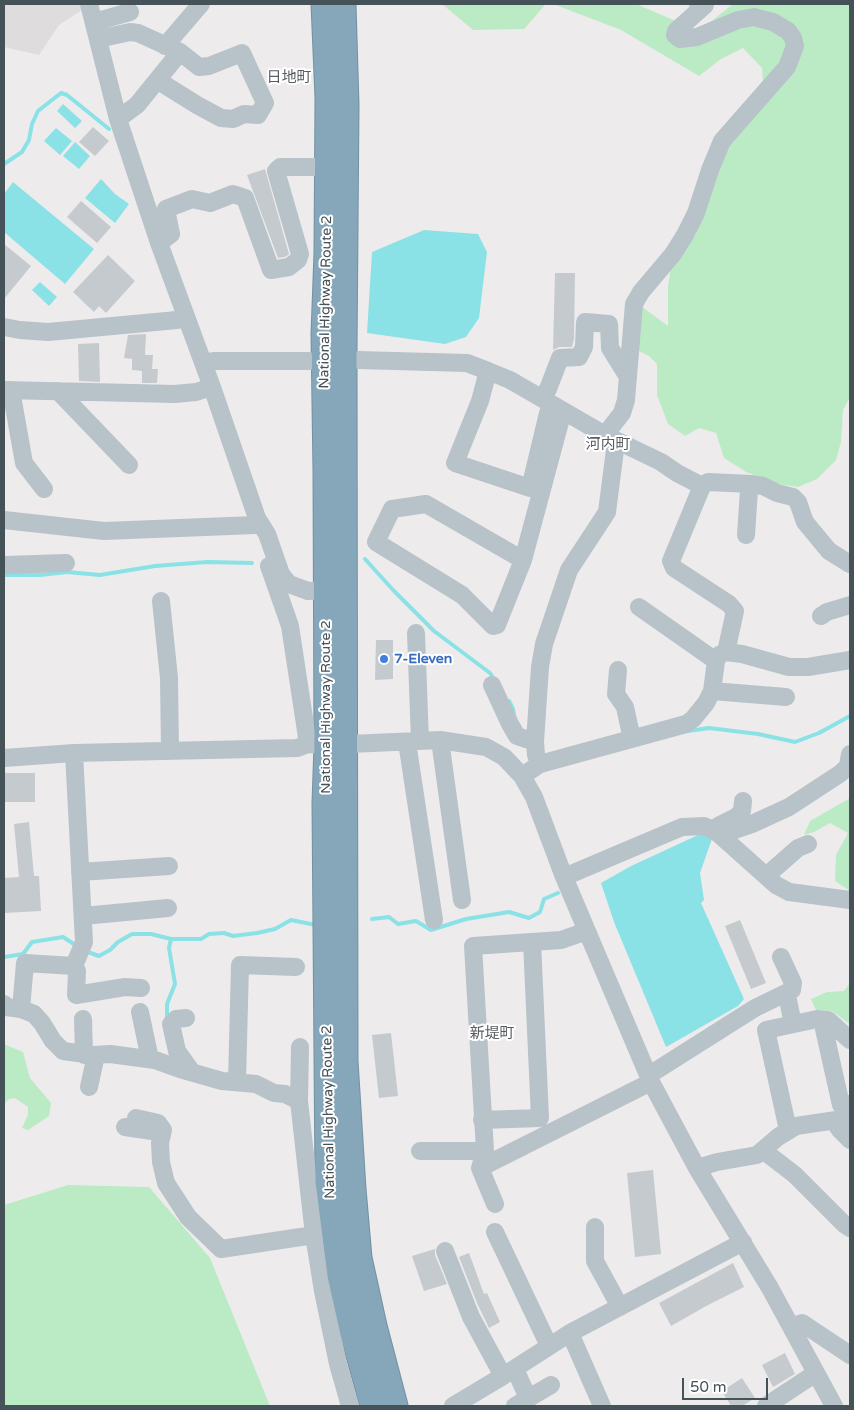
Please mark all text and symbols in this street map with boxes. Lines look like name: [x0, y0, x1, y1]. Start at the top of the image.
district label: 日地町: [267, 69, 311, 87]
street label: National Highway Route 2: [316, 215, 336, 389]
district label: 河内町: [586, 436, 630, 454]
street label: National Highway Route 2: [318, 620, 334, 794]
place label: 7-Eleven: [394, 651, 452, 667]
marker: 7-Eleven: [378, 653, 390, 665]
street label: National Highway Route 2: [319, 1025, 339, 1199]
district label: 新堤町: [470, 1025, 514, 1043]
scale bar: [684, 1368, 770, 1400]
text: 50 m: [690, 1378, 727, 1396]

